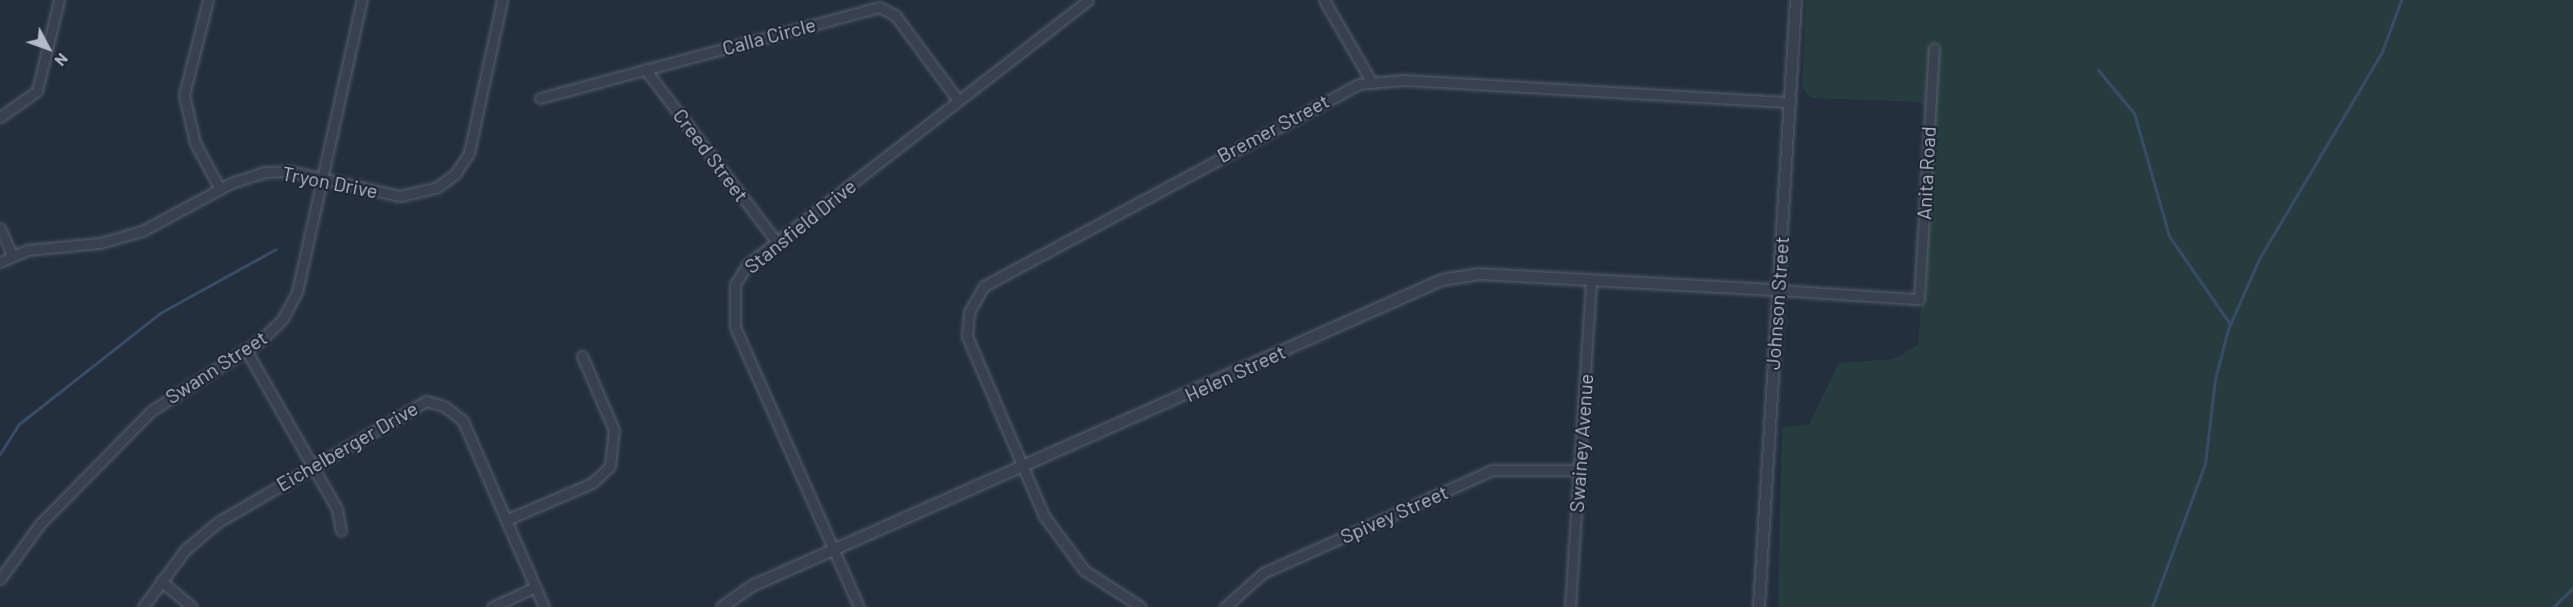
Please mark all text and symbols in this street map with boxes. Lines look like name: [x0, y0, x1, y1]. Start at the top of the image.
street label: Calla Circle: [720, 12, 818, 60]
north arrow: [18, 18, 78, 78]
text: N: [51, 50, 73, 70]
street label: Bremer Street: [1213, 88, 1333, 168]
street label: Creed Street: [668, 104, 754, 206]
street label: Anita Road: [1912, 126, 1940, 220]
street label: Tryon Drive: [280, 161, 380, 203]
street label: Stansfield Drive: [739, 174, 861, 278]
street label: Johnson Street: [1760, 235, 1794, 371]
street label: Swann Street: [161, 325, 271, 409]
street label: Helen Street: [1181, 339, 1289, 407]
street label: Swainey Avenue: [1564, 373, 1598, 513]
street label: Eichelberger Drive: [272, 396, 422, 496]
street label: Spivey Street: [1336, 480, 1452, 548]

